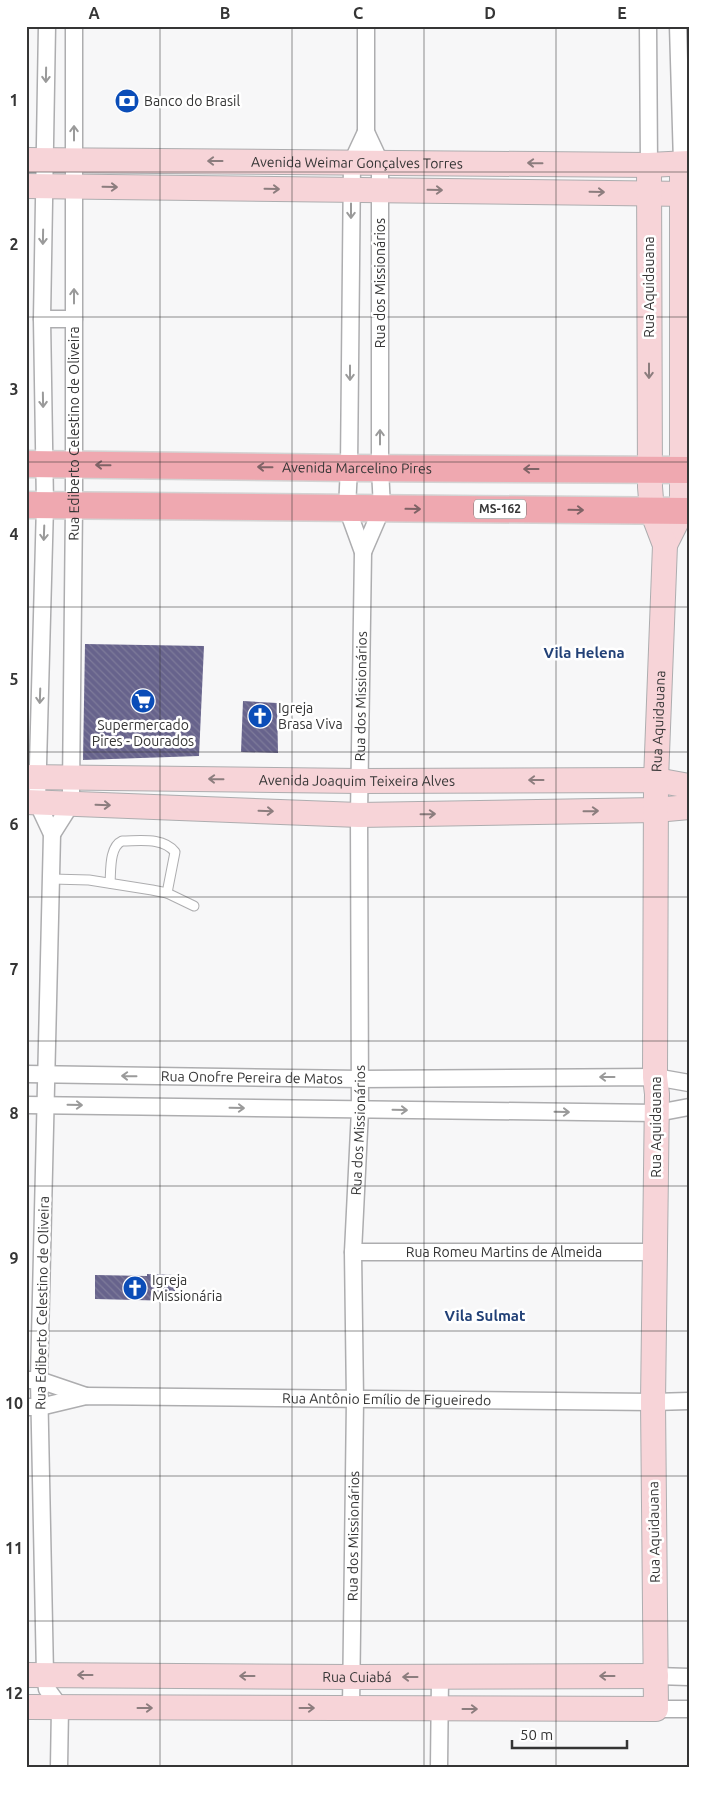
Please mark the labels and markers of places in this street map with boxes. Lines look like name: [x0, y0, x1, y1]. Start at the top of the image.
bank icon: Banco do Brasil: [114, 88, 140, 114]
place label: Banco do Brasil: [144, 93, 240, 109]
supermarket icon: Supermercado Pires - Dourados: [130, 688, 156, 714]
place label: Igreja Brasa Viva: [278, 700, 343, 732]
church icon: Igreja Brasa Viva: [247, 703, 273, 729]
place label: Supermercado Pires - Dourados: [92, 717, 194, 749]
place label: Igreja Missionária: [152, 1272, 222, 1304]
church icon: Igreja Missionária: [122, 1275, 148, 1301]

